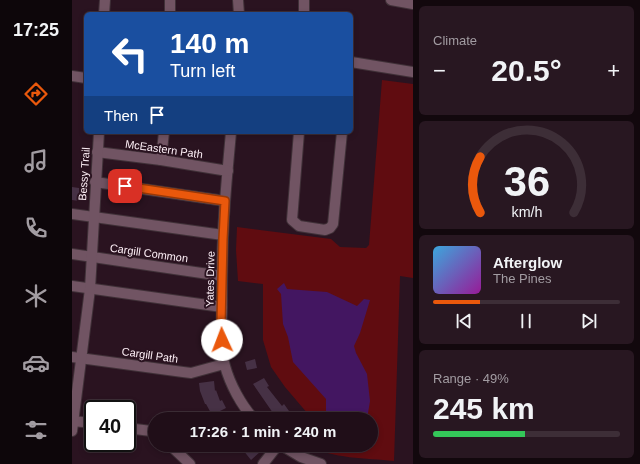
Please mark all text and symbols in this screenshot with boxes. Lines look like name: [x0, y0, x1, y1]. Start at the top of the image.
text: 17:25: [13, 20, 59, 40]
icon: left: [104, 28, 156, 80]
text: 140 m: [170, 28, 249, 59]
text: Climate: [433, 33, 477, 48]
text: 20.5°: [491, 54, 562, 87]
text: −: [433, 58, 446, 83]
text: +: [607, 58, 620, 83]
text: Turn left: [170, 61, 235, 81]
icon: directions: [22, 80, 50, 108]
icon: arrive: [146, 104, 168, 126]
text: Then: [104, 107, 138, 124]
street label: McEastern Path: [124, 138, 204, 160]
icon: music: [22, 147, 50, 175]
street label: Bessy Trail: [76, 147, 92, 201]
text: 36: [503, 158, 550, 205]
pin: [108, 169, 142, 203]
icon: arrive: [114, 175, 136, 197]
text: km/h: [511, 203, 542, 219]
icon: phone: [22, 214, 50, 242]
street label: Cargill Common: [109, 242, 189, 264]
street label: Yates Drive: [204, 251, 216, 307]
text: Afterglow: [493, 254, 562, 271]
text: The Pines: [493, 271, 552, 286]
icon: climate: [22, 282, 50, 310]
icon: previous: [453, 310, 475, 332]
icon: pause: [515, 310, 537, 332]
icon: next: [578, 310, 600, 332]
position arrow: [201, 319, 243, 361]
street label: Cargill Path: [121, 345, 179, 365]
icon: car: [22, 349, 50, 377]
text: Range · 49%: [433, 371, 509, 386]
text: 245 km: [433, 392, 535, 425]
speed limit sign: 40: [84, 400, 136, 452]
icon: filters: [22, 416, 50, 444]
text: 17:26 · 1 min · 240 m: [190, 423, 336, 440]

